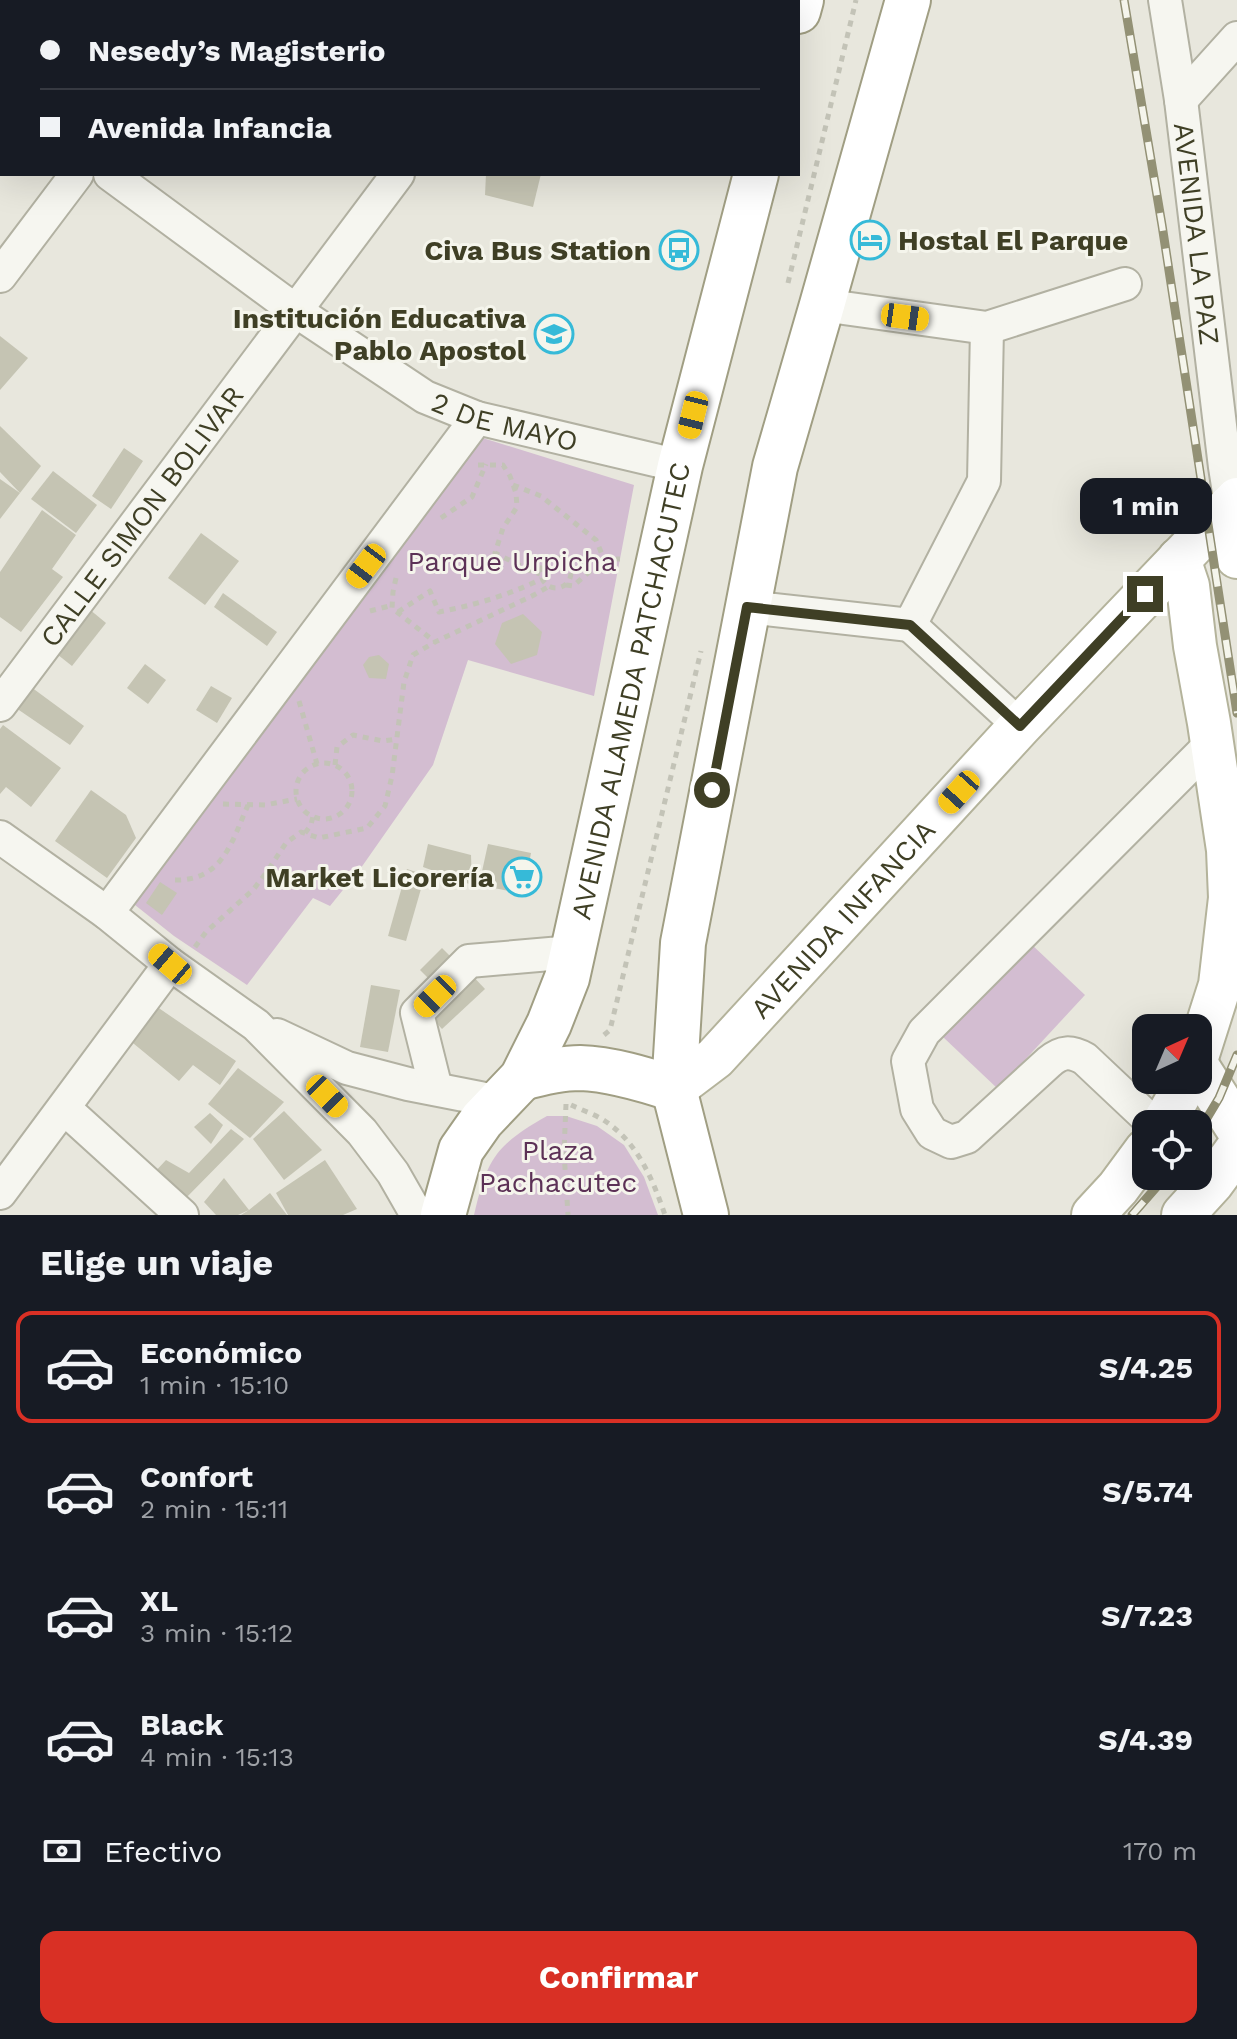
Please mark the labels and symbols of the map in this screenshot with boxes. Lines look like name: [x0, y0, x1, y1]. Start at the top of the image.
street label: AVENIDA LA PAZ: [1167, 121, 1226, 347]
hotel icon: Hostal El Parque: [849, 219, 891, 261]
place label: Hostal El Parque: [898, 224, 1128, 257]
bus stop icon: Civa Bus Station: [658, 229, 700, 271]
place label: Civa Bus Station: [424, 234, 651, 267]
place label: Institución Educativa Pablo Apostol: [233, 302, 527, 367]
car: [880, 302, 930, 332]
school or university icon: Institución Educativa Pablo Apostol: [533, 313, 575, 355]
street label: CALLE SIMON BOLIVAR: [33, 379, 250, 653]
street label: 2 DE MAYO: [427, 385, 581, 458]
car: [676, 389, 710, 441]
street label: AVENIDA ALAMEDA PATCHACUTEC: [564, 459, 697, 923]
callout: 1 min: [1079, 478, 1211, 534]
car: [342, 540, 390, 592]
park label: Parque Urpicha: [407, 545, 617, 578]
route end: [1127, 576, 1163, 612]
car: [934, 766, 984, 818]
route start: [694, 772, 730, 808]
street label: AVENIDA INFANCIA: [744, 814, 942, 1025]
supermarket icon: Market Licorería: [501, 856, 543, 898]
place label: Market Licorería: [265, 861, 495, 894]
car: [144, 939, 196, 989]
car: [410, 971, 460, 1021]
north arrow: [1132, 1014, 1212, 1094]
car: [302, 1070, 352, 1122]
park label: Plaza Pachacutec: [479, 1134, 637, 1199]

